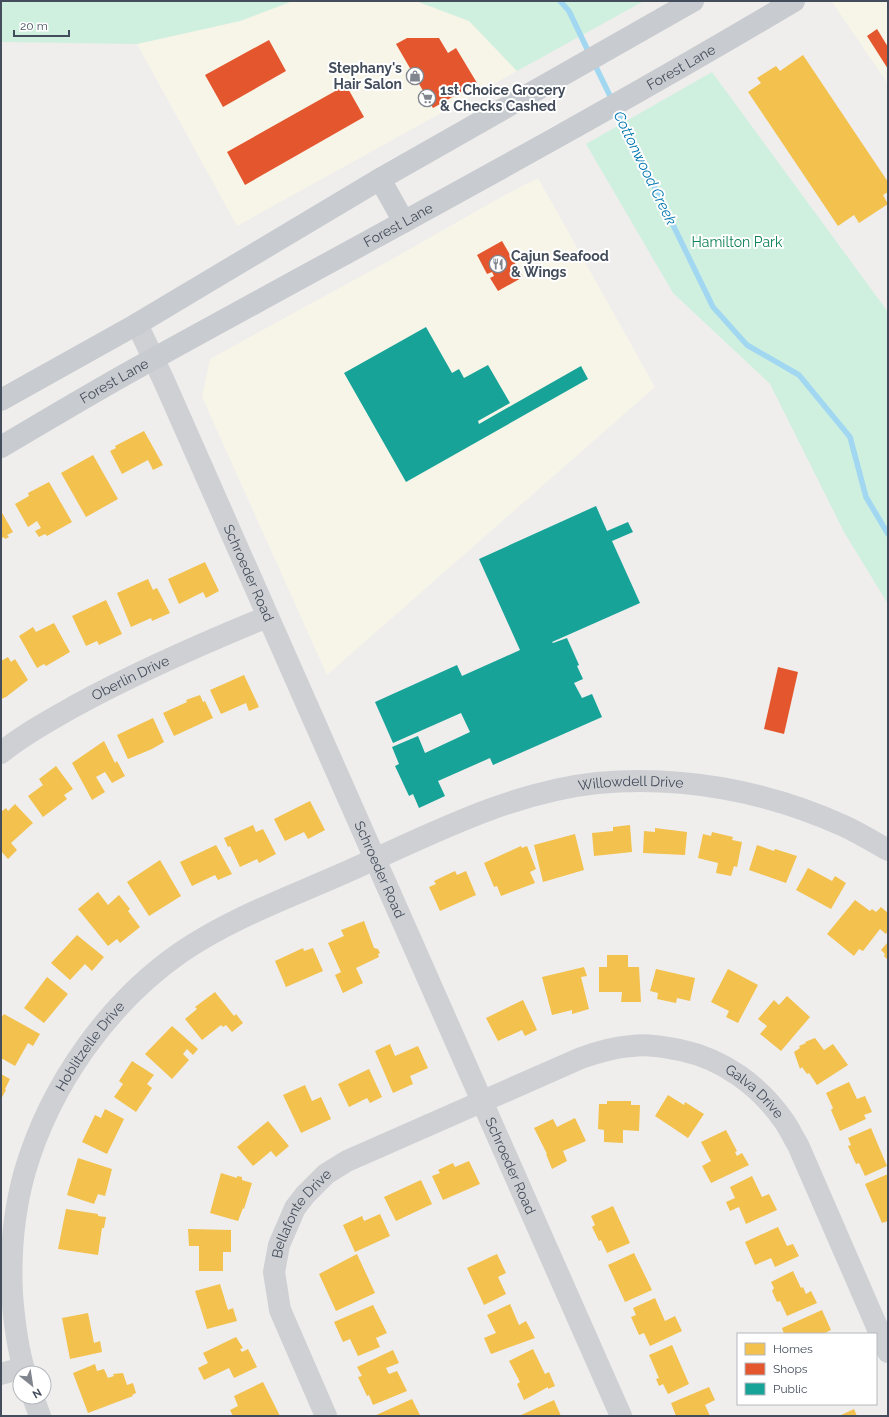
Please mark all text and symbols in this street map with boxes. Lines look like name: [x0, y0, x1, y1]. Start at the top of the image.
scale bar: [14, 12, 69, 38]
text: 20 m: [20, 19, 48, 33]
street label: Forest Lane: [644, 41, 718, 93]
place label: Stephany's Hair Salon: [328, 60, 402, 92]
shop icon: Stephany's Hair Salon: [405, 66, 425, 86]
place label: 1st Choice Grocery & Checks Cashed: [440, 82, 566, 114]
supermarket icon: 1st Choice Grocery & Checks Cashed: [417, 88, 437, 108]
water label: Cottonwood Creek: [610, 108, 680, 228]
street label: Forest Lane: [361, 200, 435, 250]
park label: Hamilton Park: [692, 234, 783, 250]
place label: Cajun Seafood & Wings: [511, 248, 609, 280]
restaurant icon: Cajun Seafood & Wings: [488, 254, 508, 274]
street label: Forest Lane: [77, 355, 151, 407]
street label: Schroeder Road: [220, 522, 277, 624]
street label: Oberlin Drive: [89, 652, 172, 704]
street label: Willowdell Drive: [577, 773, 684, 793]
street label: Schroeder Road: [351, 818, 408, 920]
street label: Hoblitzelle Drive: [52, 998, 128, 1094]
street label: Galva Drive: [723, 1061, 787, 1121]
street label: Schroeder Road: [482, 1115, 539, 1217]
street label: Bellafonte Drive: [269, 1166, 334, 1259]
legend: [737, 1333, 877, 1405]
text: Homes: [773, 1342, 813, 1356]
text: Shops: [773, 1362, 808, 1376]
north arrow: [12, 1365, 52, 1405]
text: Public: [773, 1382, 808, 1396]
text: N: [30, 1385, 44, 1401]

